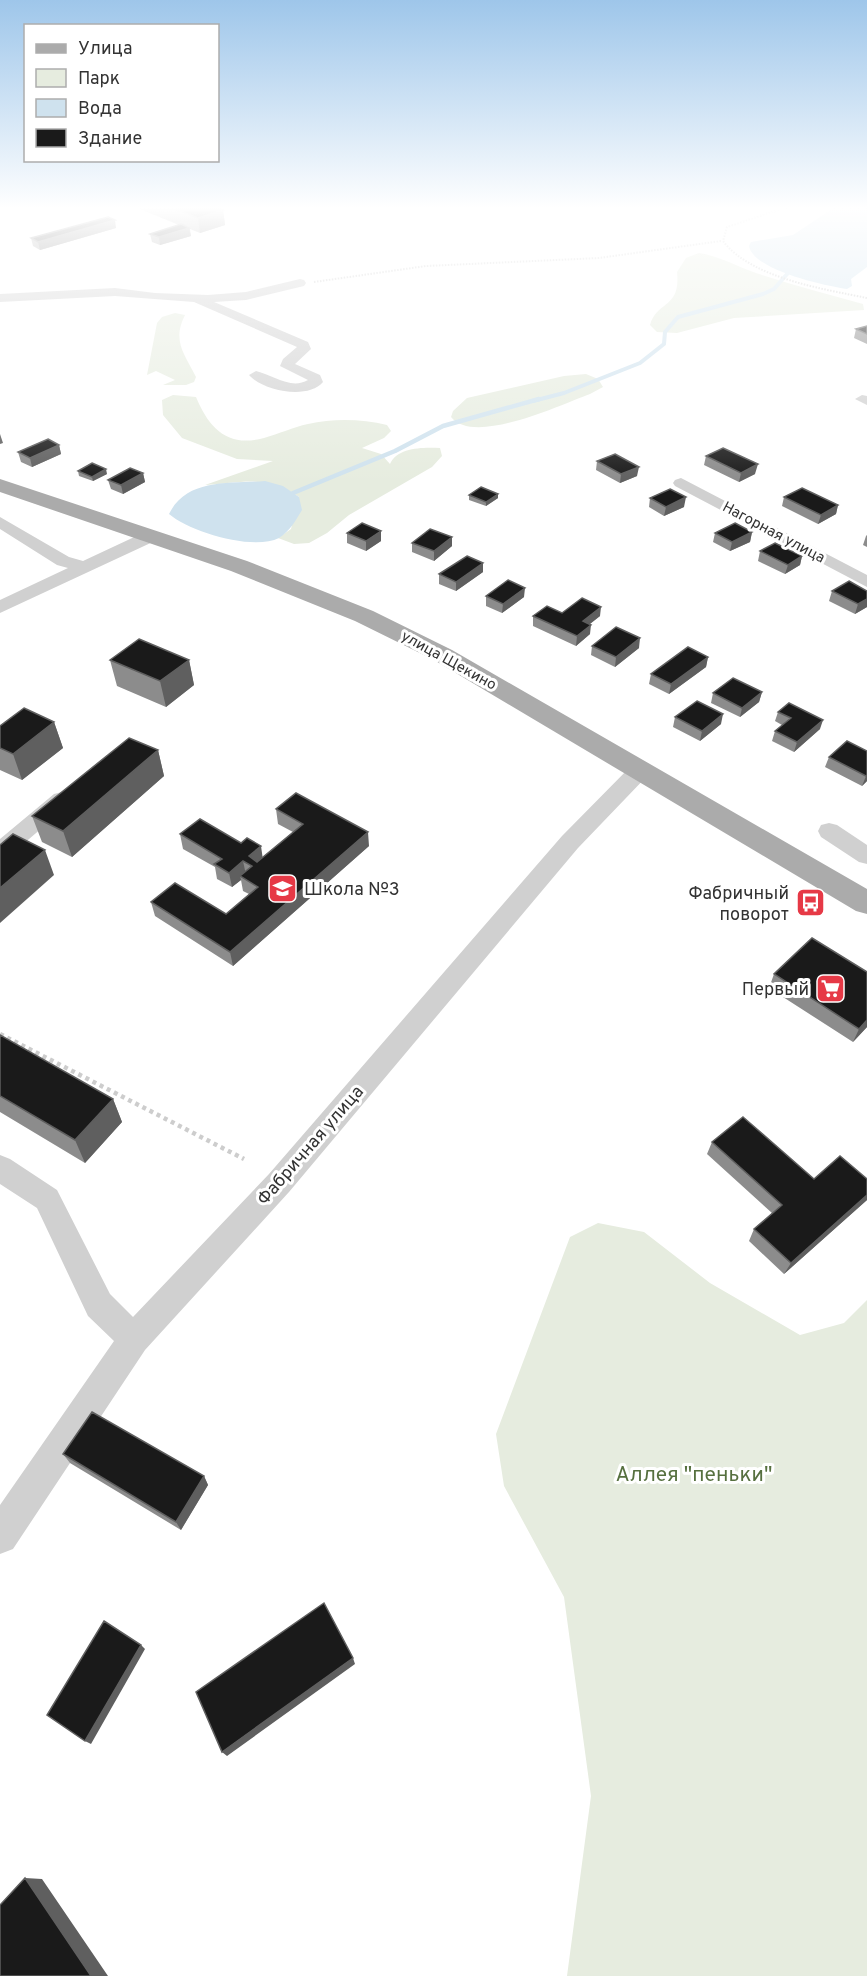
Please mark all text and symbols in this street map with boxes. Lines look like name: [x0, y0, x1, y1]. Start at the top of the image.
legend: [24, 24, 219, 162]
text: Улица: [78, 38, 132, 61]
text: Парк: [78, 68, 120, 91]
text: Вода: [78, 98, 122, 121]
text: Здание: [78, 128, 142, 151]
street label: Нагорная улица: [719, 498, 828, 568]
street label: улица Щекино: [397, 627, 499, 695]
school or university icon: Школа №3: [267, 873, 299, 905]
place label: Школа №3: [304, 879, 400, 902]
place label: Фабричный поворот: [688, 883, 789, 927]
bus stop icon: Фабричный поворот: [794, 887, 826, 919]
supermarket icon: Первый: [814, 973, 846, 1005]
place label: Первый: [742, 979, 809, 1002]
street label: Фабричная улица: [253, 1081, 370, 1211]
park label: Аллея "пеньки": [616, 1462, 772, 1489]

